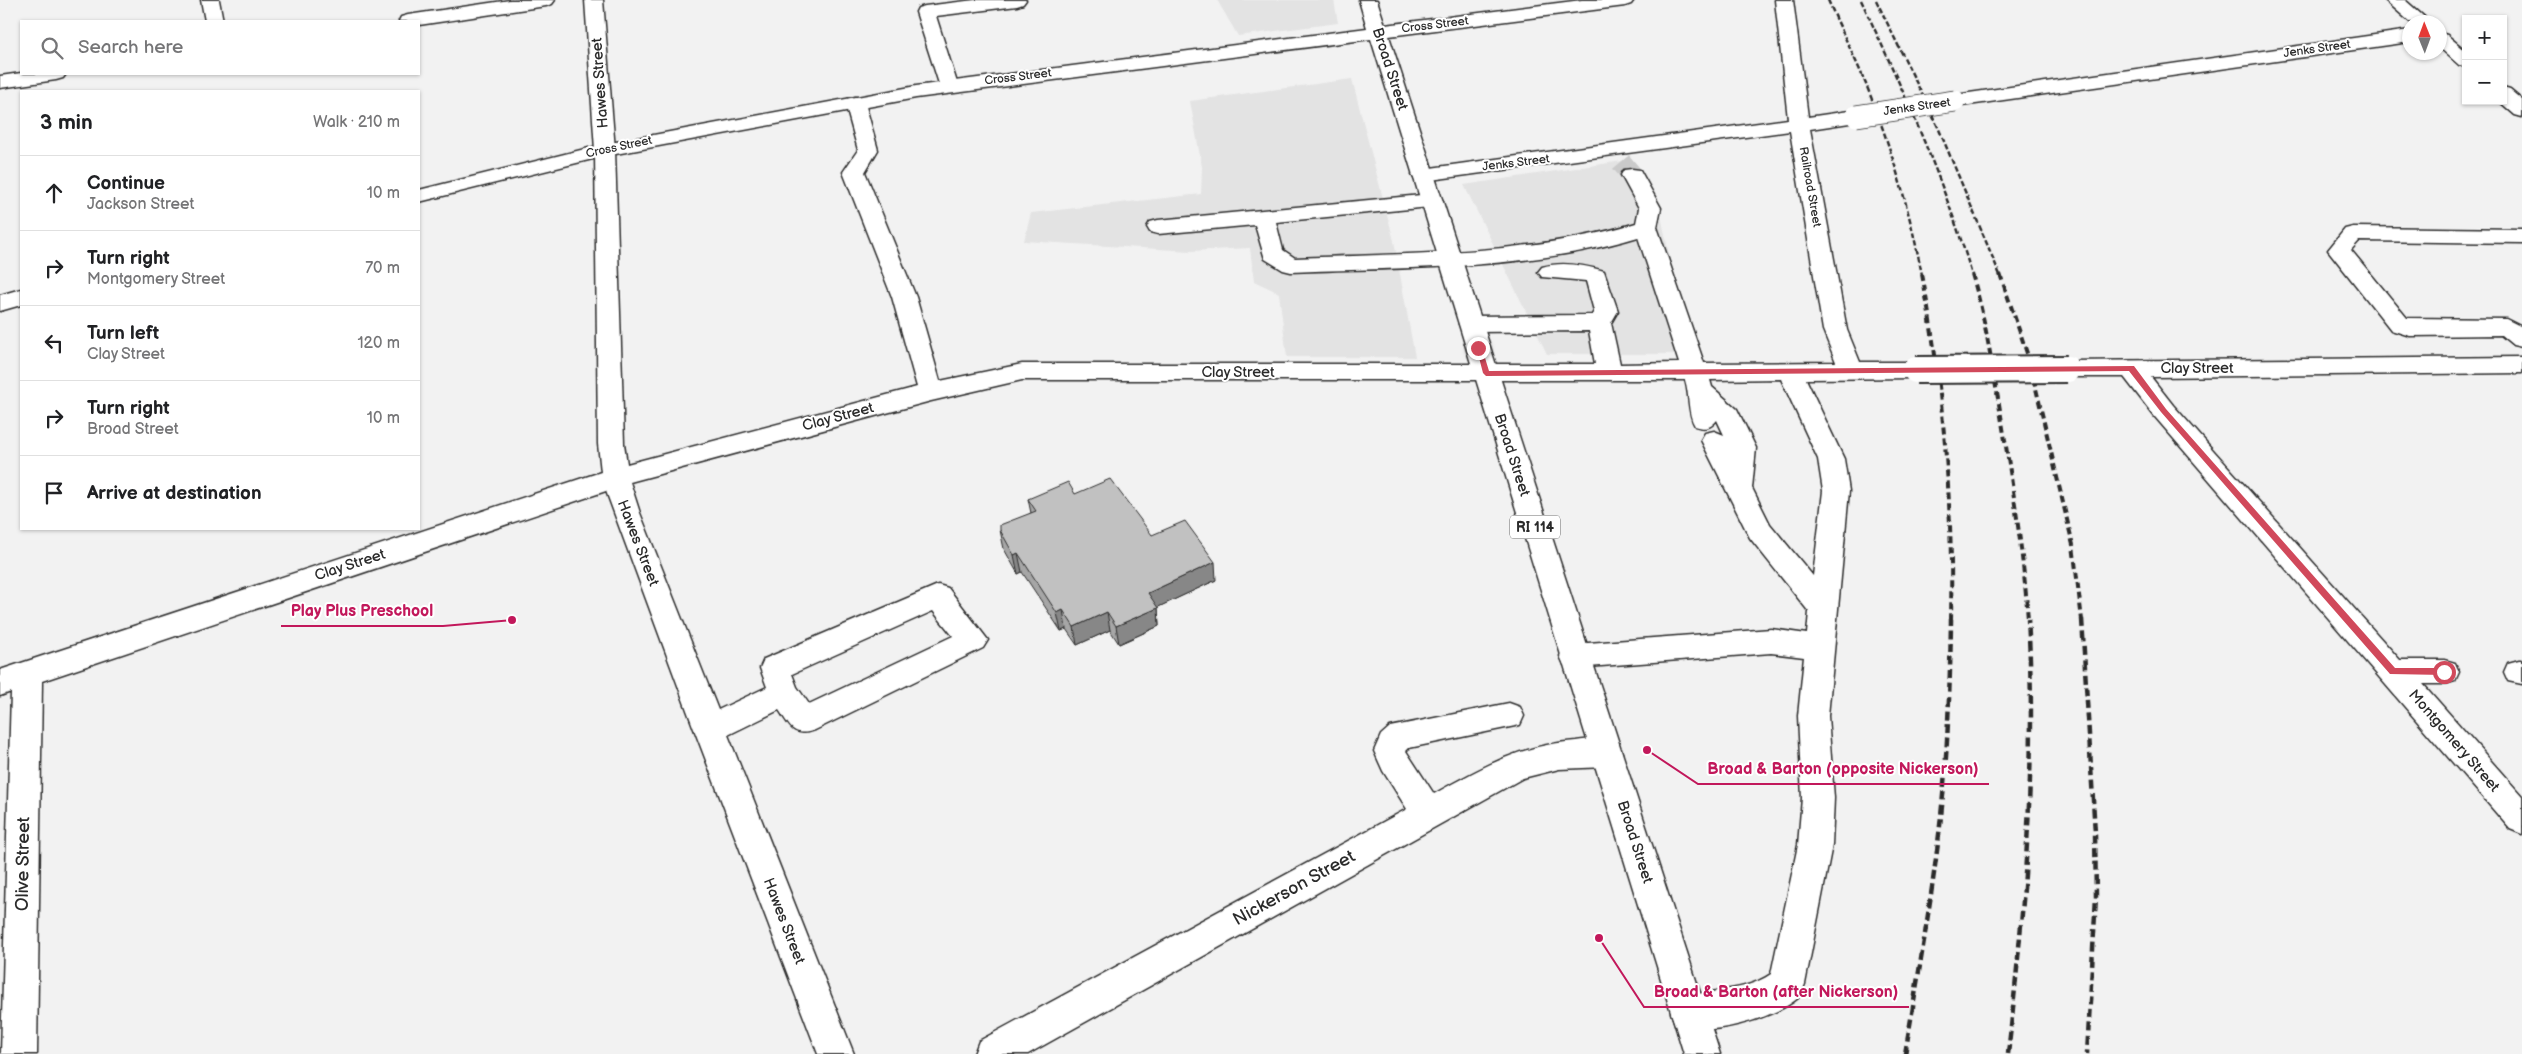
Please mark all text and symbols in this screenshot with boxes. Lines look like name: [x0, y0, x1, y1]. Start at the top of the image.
street label: Cross Street: [1401, 13, 1470, 37]
north arrow: [2402, 15, 2447, 60]
map controls: [2462, 15, 2507, 105]
button: +: [2462, 15, 2507, 60]
search box: [20, 20, 420, 75]
street label: Broad Street: [1368, 25, 1412, 113]
icon: search: [38, 34, 66, 62]
text: Search here: [78, 36, 183, 59]
street label: Hawes Street: [587, 37, 613, 129]
street label: Jenks Street: [2282, 37, 2352, 61]
button: −: [2462, 60, 2507, 105]
street label: Cross Street: [984, 65, 1053, 89]
street label: Jenks Street: [1882, 95, 1952, 119]
text: 3 min: [40, 110, 93, 135]
text: Walk · 210 m: [313, 113, 400, 132]
street label: Cross Street: [585, 133, 654, 161]
street label: Railroad Street: [1796, 146, 1825, 229]
street label: Jenks Street: [1481, 151, 1551, 175]
text: Continue: [87, 172, 165, 195]
icon: ahead: [40, 179, 68, 207]
text: 10 m: [367, 184, 400, 203]
text: Jackson Street: [87, 195, 194, 214]
text: Turn right: [87, 247, 170, 270]
icon: right: [40, 254, 68, 282]
text: 70 m: [365, 259, 400, 278]
text: Montgomery Street: [87, 270, 225, 289]
text: Turn left: [87, 322, 159, 345]
icon: left: [40, 329, 68, 357]
text: 120 m: [357, 334, 400, 353]
route end: [1467, 337, 1490, 360]
text: Clay Street: [87, 345, 165, 364]
street label: Clay Street: [2160, 359, 2234, 378]
street label: Clay Street: [1201, 363, 1275, 382]
text: Turn right: [87, 397, 170, 420]
street label: Clay Street: [800, 398, 876, 436]
icon: right: [40, 404, 68, 432]
text: 10 m: [367, 409, 400, 428]
street label: Broad Street: [1490, 411, 1534, 499]
text: Broad Street: [87, 420, 179, 439]
icon: arrive: [40, 479, 68, 507]
text: Arrive at destination: [87, 482, 262, 505]
street label: Hawes Street: [613, 497, 663, 589]
road number: RI 114: [1510, 516, 1560, 538]
street label: Clay Street: [312, 545, 388, 585]
callout: Play Plus Preschool: [281, 595, 443, 626]
text: Play Plus Preschool: [291, 602, 433, 621]
route start: [2433, 661, 2456, 684]
street label: Montgomery Street: [2404, 686, 2504, 796]
callout: Broad & Barton (opposite Nickerson): [1698, 753, 1989, 784]
text: Broad & Barton (opposite Nickerson): [1707, 760, 1979, 779]
street label: Broad Street: [1613, 798, 1657, 886]
street label: Olive Street: [12, 816, 34, 911]
street label: Nickerson Street: [1229, 846, 1359, 930]
street label: Hawes Street: [759, 875, 809, 967]
callout: Broad & Barton (after Nickerson): [1644, 976, 1909, 1007]
text: Broad & Barton (after Nickerson): [1654, 983, 1898, 1002]

